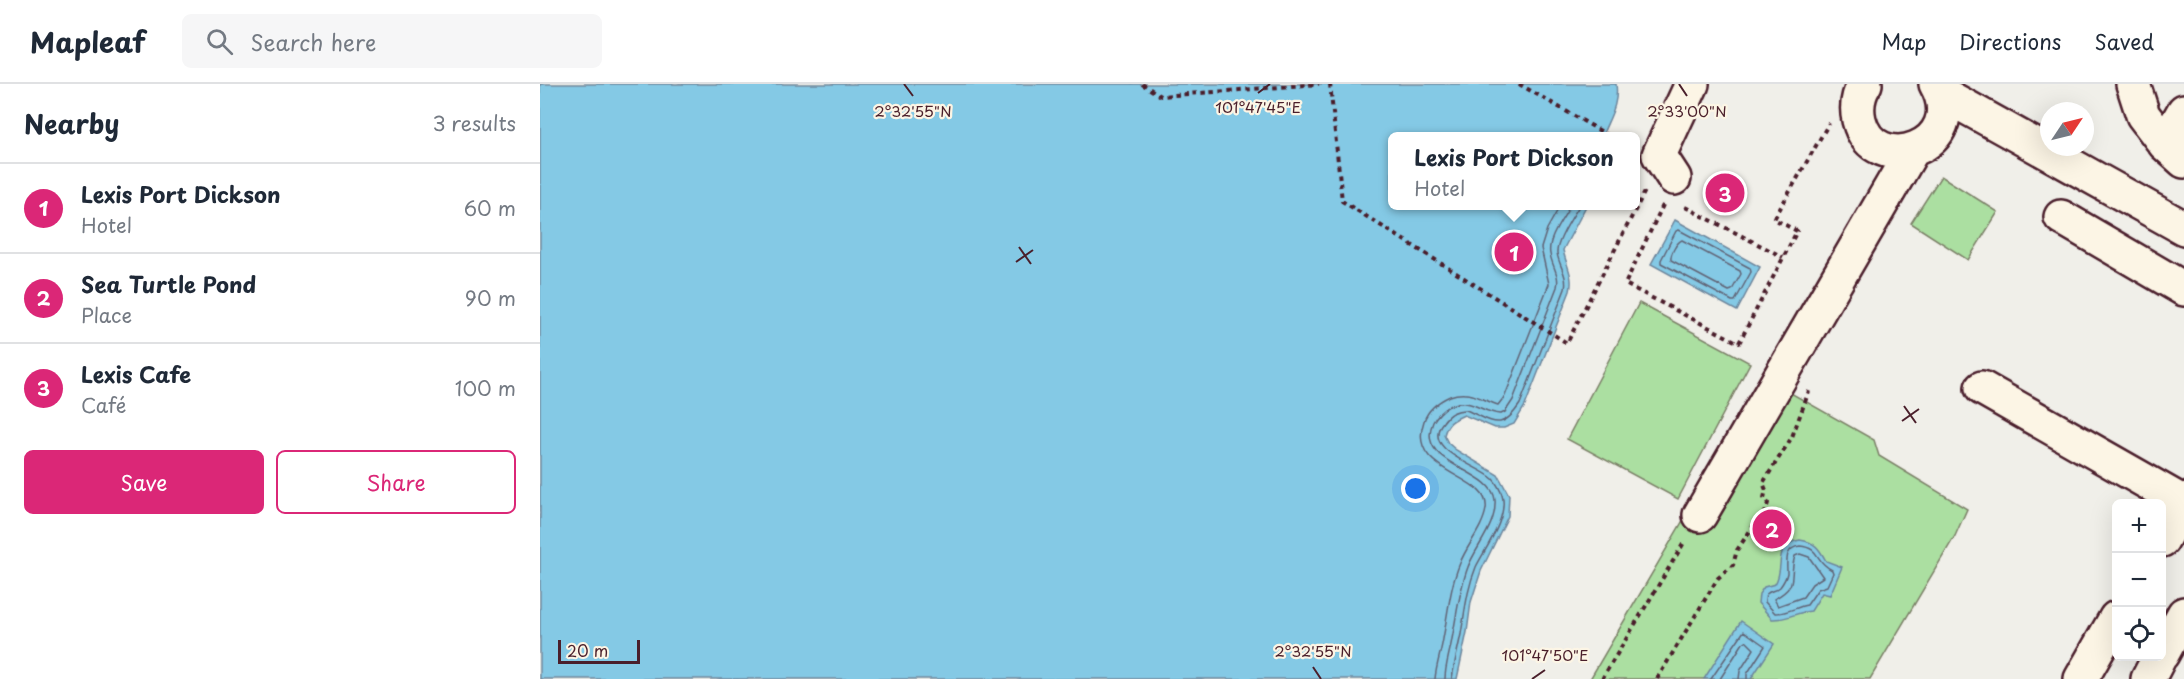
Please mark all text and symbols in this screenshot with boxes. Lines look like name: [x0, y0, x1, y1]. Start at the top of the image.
search box: [182, 14, 602, 68]
text: Mapleaf: [30, 20, 146, 63]
icon: search: [203, 25, 236, 58]
text: Search here: [251, 25, 376, 58]
text: Map: [1881, 25, 1926, 57]
text: Directions: [1959, 25, 2061, 57]
text: Saved: [2094, 25, 2154, 57]
text: 101°47'45"E: [1215, 95, 1301, 118]
text: 2°32'55"N: [874, 99, 952, 122]
text: 2°33'00"N: [1647, 99, 1727, 122]
north arrow: [2040, 102, 2094, 156]
text: Nearby: [24, 104, 119, 143]
text: 3 results: [433, 108, 516, 138]
popup: [1388, 132, 1640, 210]
text: Lexis Port Dickson: [1414, 140, 1614, 173]
pin: 3: [1706, 170, 1744, 216]
text: Hotel: [1414, 173, 1465, 203]
text: Lexis Port Dickson: [81, 177, 280, 210]
text: 1: [39, 193, 48, 223]
text: 60 m: [464, 193, 516, 223]
text: Hotel: [81, 210, 132, 240]
pin: 1: [1494, 230, 1534, 274]
text: Sea Turtle Pond: [81, 267, 256, 300]
text: 2: [36, 283, 51, 313]
text: 90 m: [465, 283, 516, 313]
text: Place: [81, 300, 132, 330]
text: Lexis Cafe: [81, 357, 191, 390]
text: 3: [37, 373, 50, 403]
text: 100 m: [455, 373, 516, 403]
text: Café: [81, 390, 126, 420]
button: Save: [24, 450, 264, 514]
button: Share: [276, 450, 516, 514]
your location: [1401, 474, 1430, 503]
map controls: [2112, 499, 2166, 661]
button: +: [2112, 499, 2166, 553]
pin: 2: [1752, 506, 1792, 552]
button: −: [2112, 553, 2166, 607]
button: locate: [2112, 607, 2166, 661]
scale bar: [558, 637, 640, 664]
text: 20 m: [567, 638, 608, 662]
text: 2°32'55"N: [1274, 639, 1352, 662]
text: 101°47'50"E: [1502, 643, 1588, 666]

